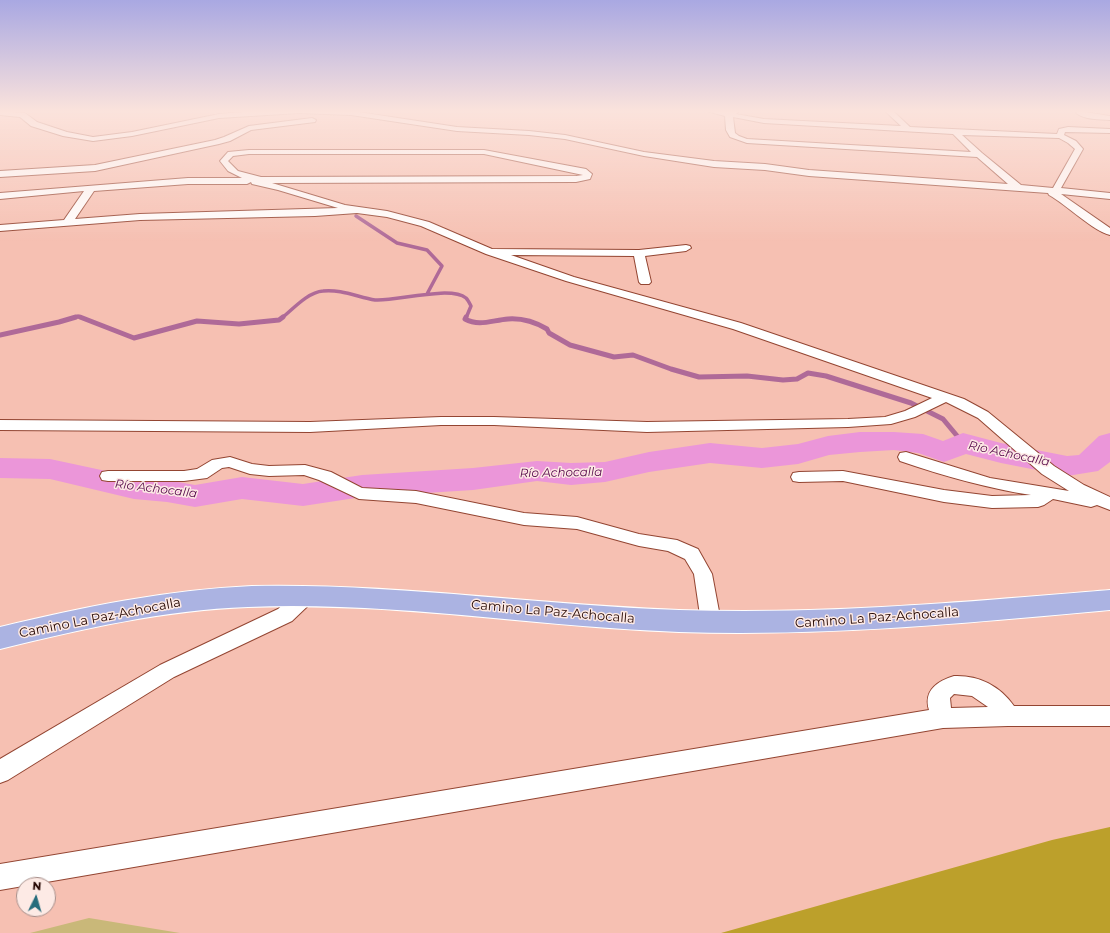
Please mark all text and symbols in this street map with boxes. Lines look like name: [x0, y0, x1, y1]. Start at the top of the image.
water label: Río Achocalla: [967, 438, 1051, 470]
water label: Río Achocalla: [519, 465, 603, 481]
water label: Río Achocalla: [114, 477, 198, 501]
street label: Camino La Paz-Achocalla: [18, 595, 182, 641]
street label: Camino La Paz-Achocalla: [471, 597, 635, 627]
street label: Camino La Paz-Achocalla: [795, 604, 959, 632]
north arrow: [16, 877, 56, 917]
text: N: [32, 879, 42, 893]

